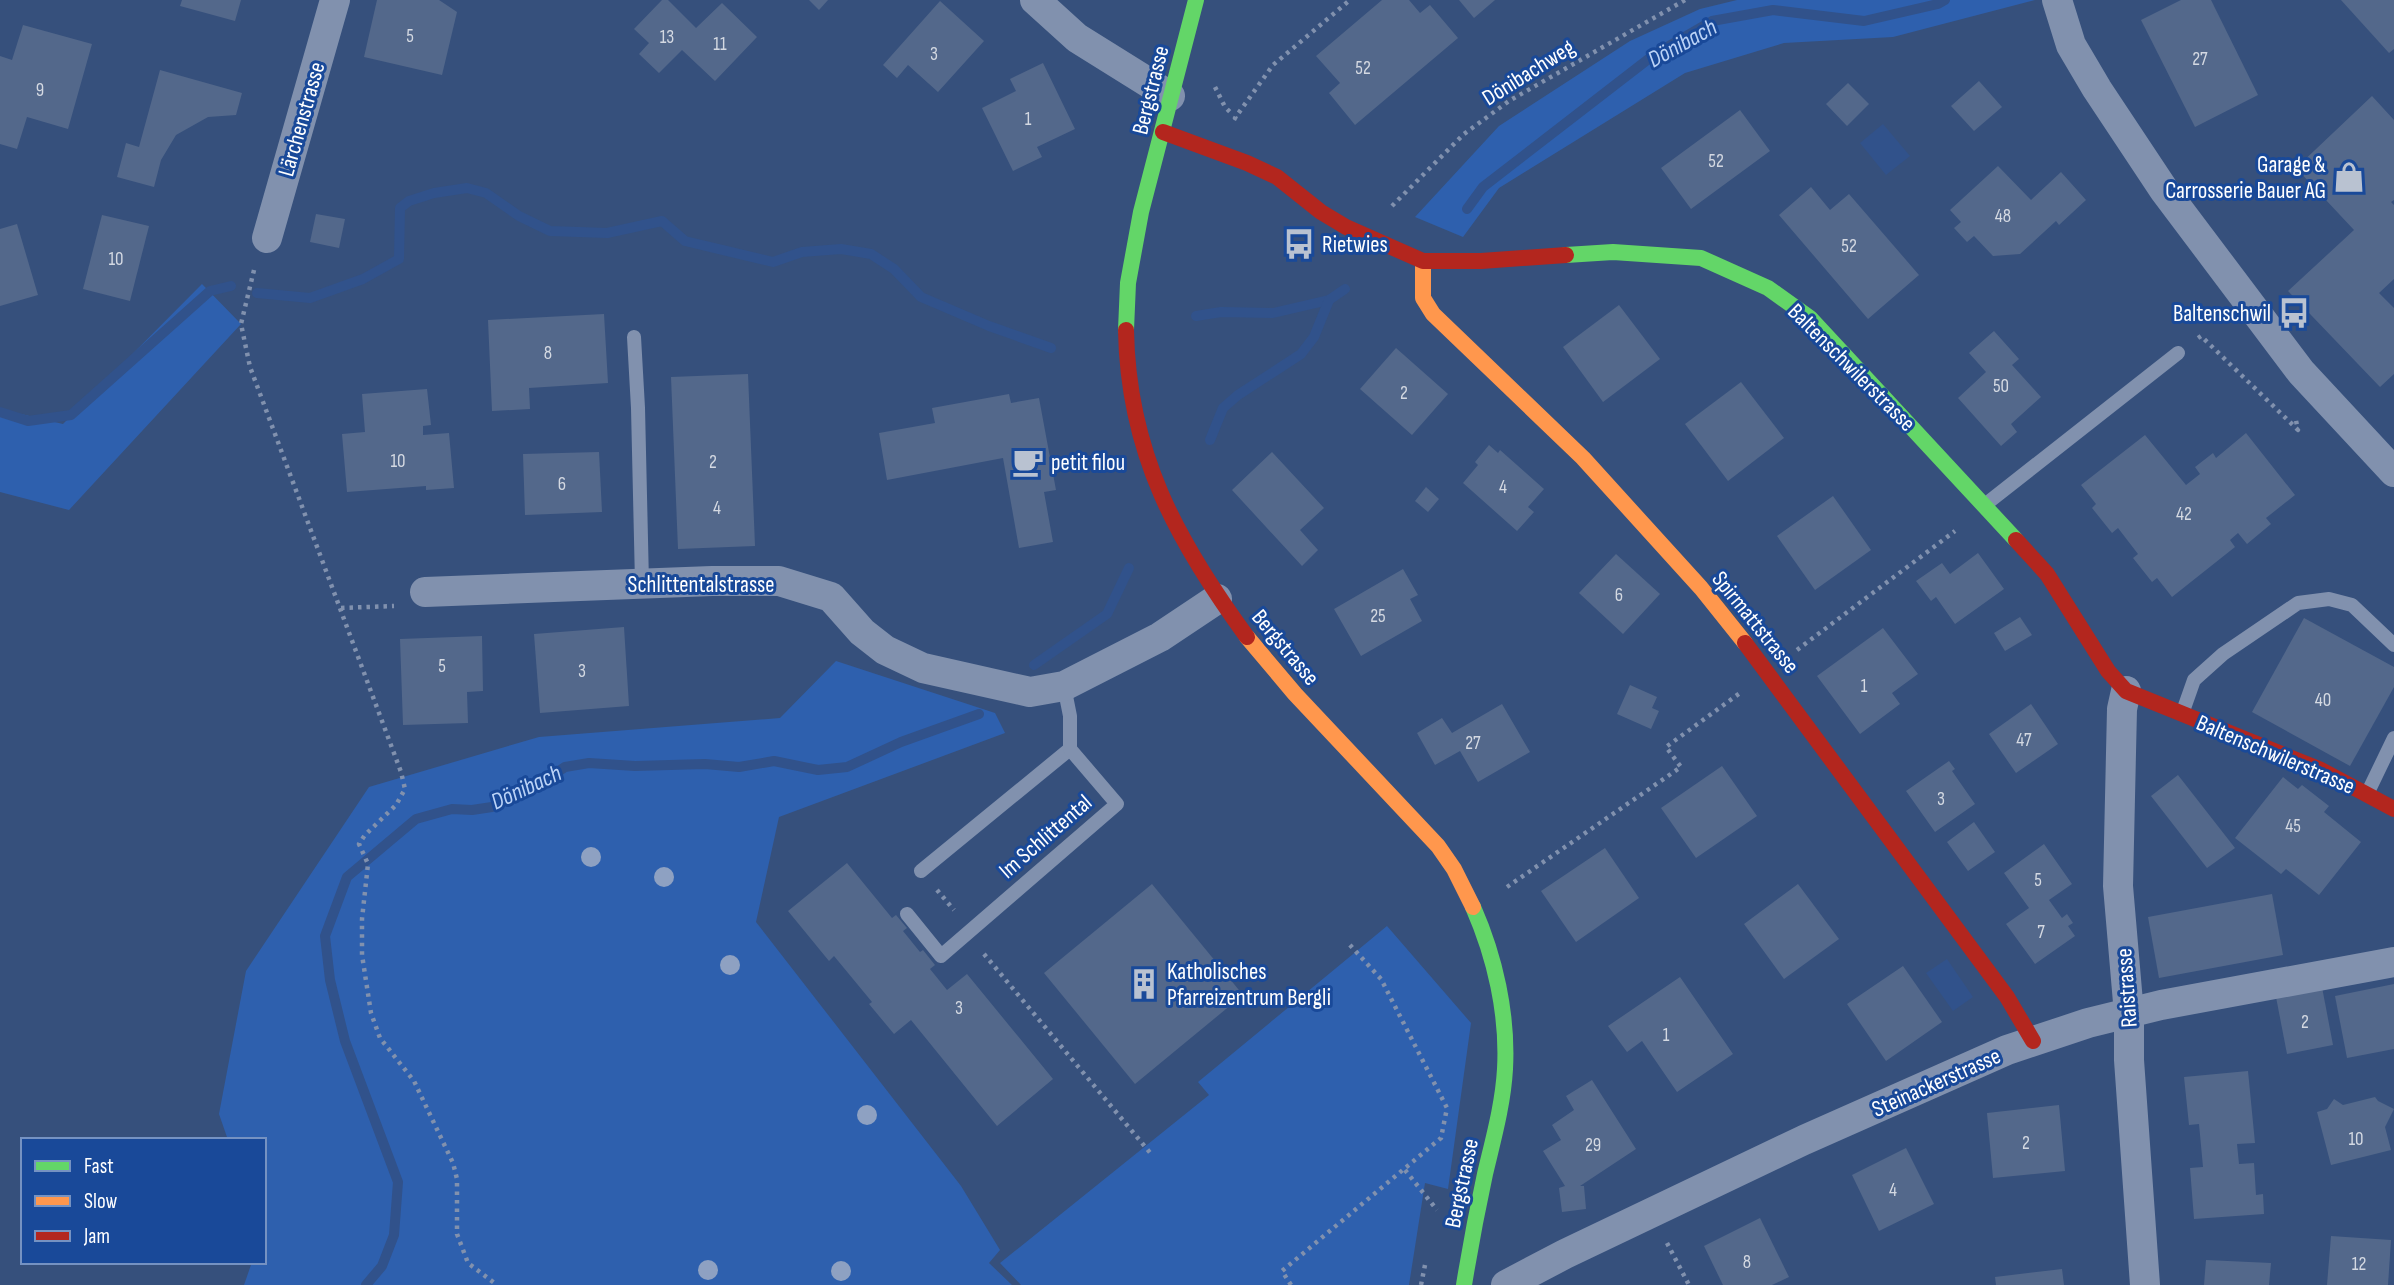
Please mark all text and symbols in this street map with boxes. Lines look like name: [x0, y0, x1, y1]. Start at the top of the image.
water label: Dönibach: [1643, 13, 1722, 74]
house number: 5: [406, 25, 414, 48]
house number: 13: [660, 26, 674, 49]
house number: 11: [713, 33, 727, 56]
street label: Dönibachweg: [1477, 34, 1580, 112]
house number: 3: [930, 43, 938, 66]
street label: Bergstrasse: [1126, 43, 1176, 138]
house number: 27: [2192, 48, 2208, 71]
house number: 52: [1355, 57, 1371, 80]
street label: Lärchenstrasse: [272, 59, 332, 180]
house number: 9: [36, 79, 44, 102]
house number: 1: [1025, 108, 1032, 131]
house number: 52: [1708, 150, 1724, 173]
place label: Garage & Carrosserie Bauer AG: [2165, 151, 2326, 205]
shop icon: Garage & Carrosserie Bauer AG: [2332, 160, 2366, 194]
house number: 48: [1995, 205, 2011, 228]
bus stop icon: Rietwies: [1282, 227, 1316, 261]
place label: Rietwies: [1322, 231, 1388, 259]
house number: 52: [1841, 235, 1857, 258]
house number: 10: [108, 248, 124, 271]
bus stop icon: Baltenschwil: [2277, 296, 2311, 330]
street label: Baltenschwilerstrasse: [1781, 298, 1921, 438]
place label: Baltenschwil: [2173, 300, 2271, 328]
house number: 8: [544, 342, 552, 365]
house number: 50: [1993, 375, 2009, 398]
house number: 2: [1400, 382, 1408, 405]
cafe icon: petit filou: [1011, 445, 1045, 479]
place label: petit filou: [1051, 449, 1125, 477]
house number: 10: [390, 450, 406, 473]
house number: 2: [709, 451, 717, 474]
house number: 6: [558, 473, 566, 496]
house number: 4: [1499, 476, 1507, 499]
house number: 4: [713, 497, 721, 520]
house number: 42: [2176, 503, 2192, 526]
street label: Spirmattstrasse: [1705, 566, 1805, 679]
street label: Schlittentalstrasse: [628, 571, 774, 599]
house number: 6: [1615, 584, 1623, 607]
street label: Bergstrasse: [1245, 604, 1325, 691]
house number: 25: [1370, 605, 1386, 628]
house number: 5: [438, 655, 446, 678]
house number: 3: [578, 660, 586, 683]
house number: 1: [1861, 675, 1868, 698]
house number: 40: [2315, 689, 2331, 712]
street label: Baltenschwilerstrasse: [2192, 709, 2359, 801]
house number: 47: [2016, 729, 2032, 752]
house number: 27: [1465, 732, 1481, 755]
water label: Dönibach: [486, 759, 566, 816]
house number: 3: [1937, 788, 1945, 811]
street label: Im Schlittental: [993, 789, 1098, 885]
house number: 45: [2285, 815, 2301, 838]
house number: 5: [2034, 869, 2042, 892]
house number: 7: [2037, 921, 2045, 944]
street label: Raistrasse: [2110, 947, 2144, 1028]
place label: Katholisches Pfarreizentrum Bergli: [1167, 958, 1331, 1012]
building icon: Katholisches Pfarreizentrum Bergli: [1127, 967, 1161, 1001]
house number: 3: [955, 997, 963, 1020]
house number: 2: [2301, 1011, 2309, 1034]
house number: 1: [1663, 1024, 1670, 1047]
street label: Steinackerstrasse: [1868, 1042, 2005, 1124]
house number: 10: [2348, 1128, 2364, 1151]
house number: 2: [2022, 1132, 2030, 1155]
house number: 29: [1585, 1134, 1601, 1157]
street label: Bergstrasse: [1439, 1136, 1485, 1230]
legend: [21, 1138, 266, 1264]
text: Fast: [84, 1154, 114, 1179]
house number: 4: [1889, 1179, 1897, 1202]
text: Slow: [84, 1189, 118, 1214]
text: Jam: [83, 1224, 110, 1249]
house number: 8: [1743, 1251, 1751, 1274]
house number: 12: [2352, 1253, 2366, 1276]

